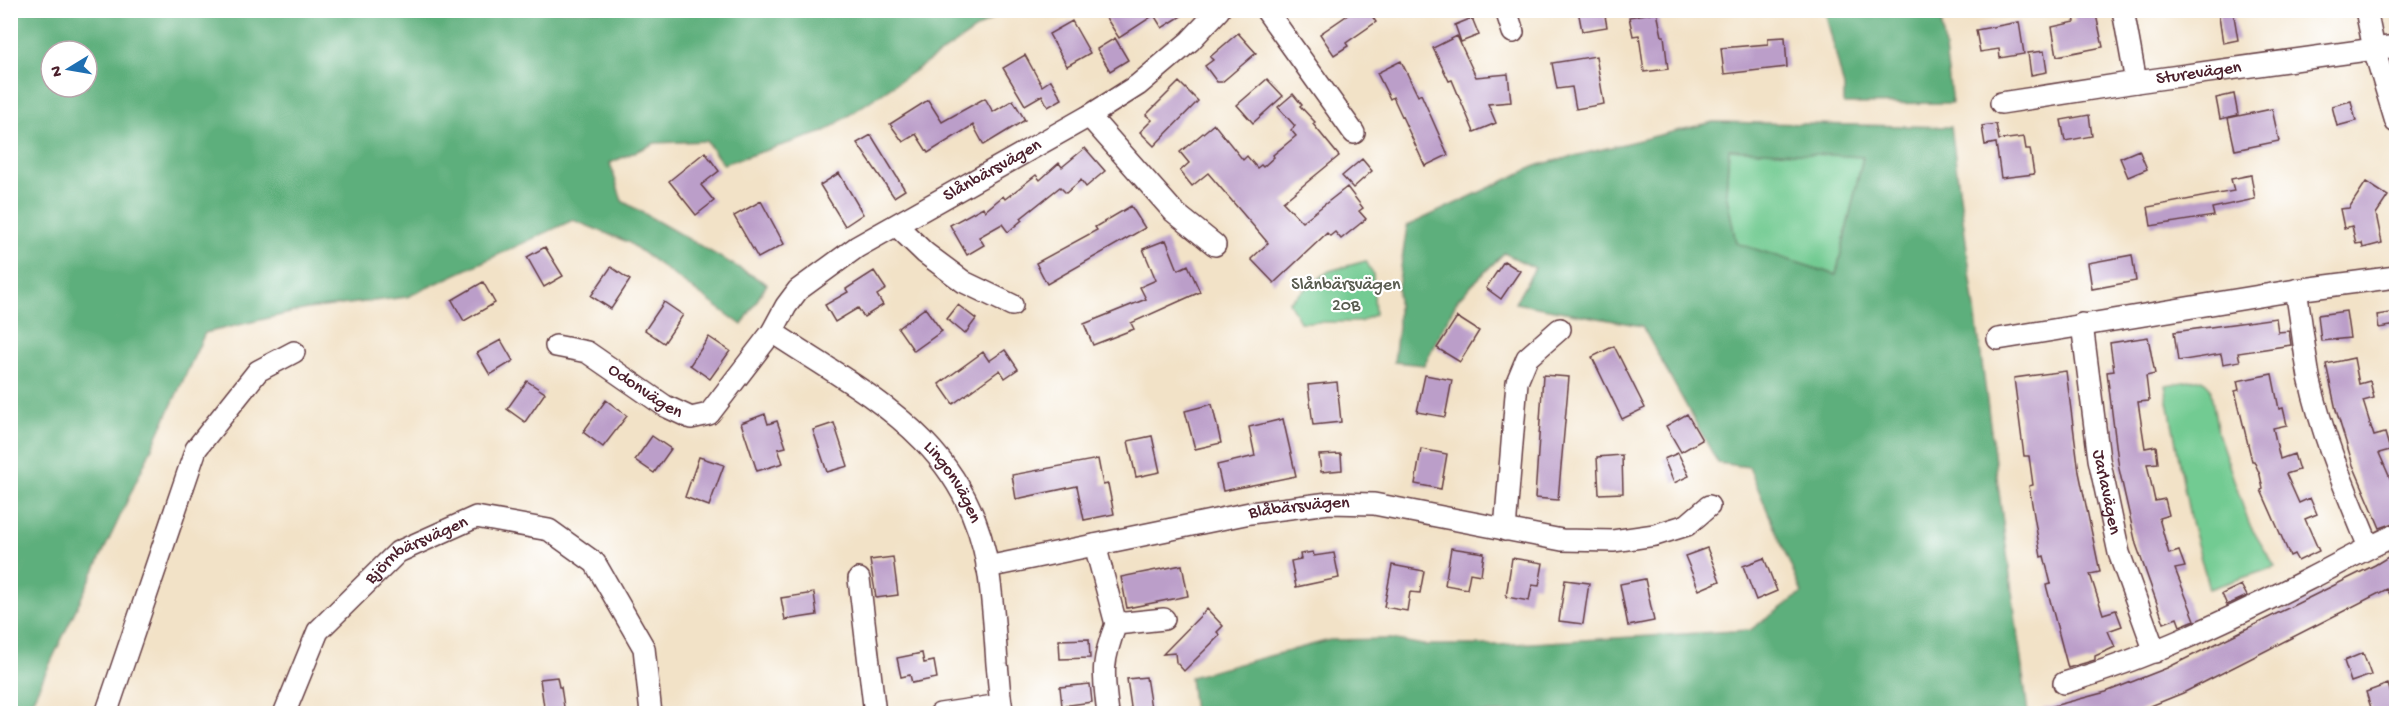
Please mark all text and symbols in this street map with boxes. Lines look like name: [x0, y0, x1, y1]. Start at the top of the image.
north arrow: [39, 39, 99, 99]
street label: Sturevägen: [2155, 57, 2243, 90]
text: N: [47, 64, 68, 78]
street label: Slånbärsvägen: [940, 134, 1046, 207]
park label: Slånbärsvägen 20B: [1291, 275, 1401, 317]
street label: Odonvägen: [604, 359, 686, 423]
street label: Lingonvägen: [919, 437, 986, 527]
street label: Jarlavägen: [2087, 449, 2125, 537]
street label: Blåbärsvägen: [1246, 492, 1350, 524]
street label: Björnbärsvägen: [360, 511, 472, 590]

